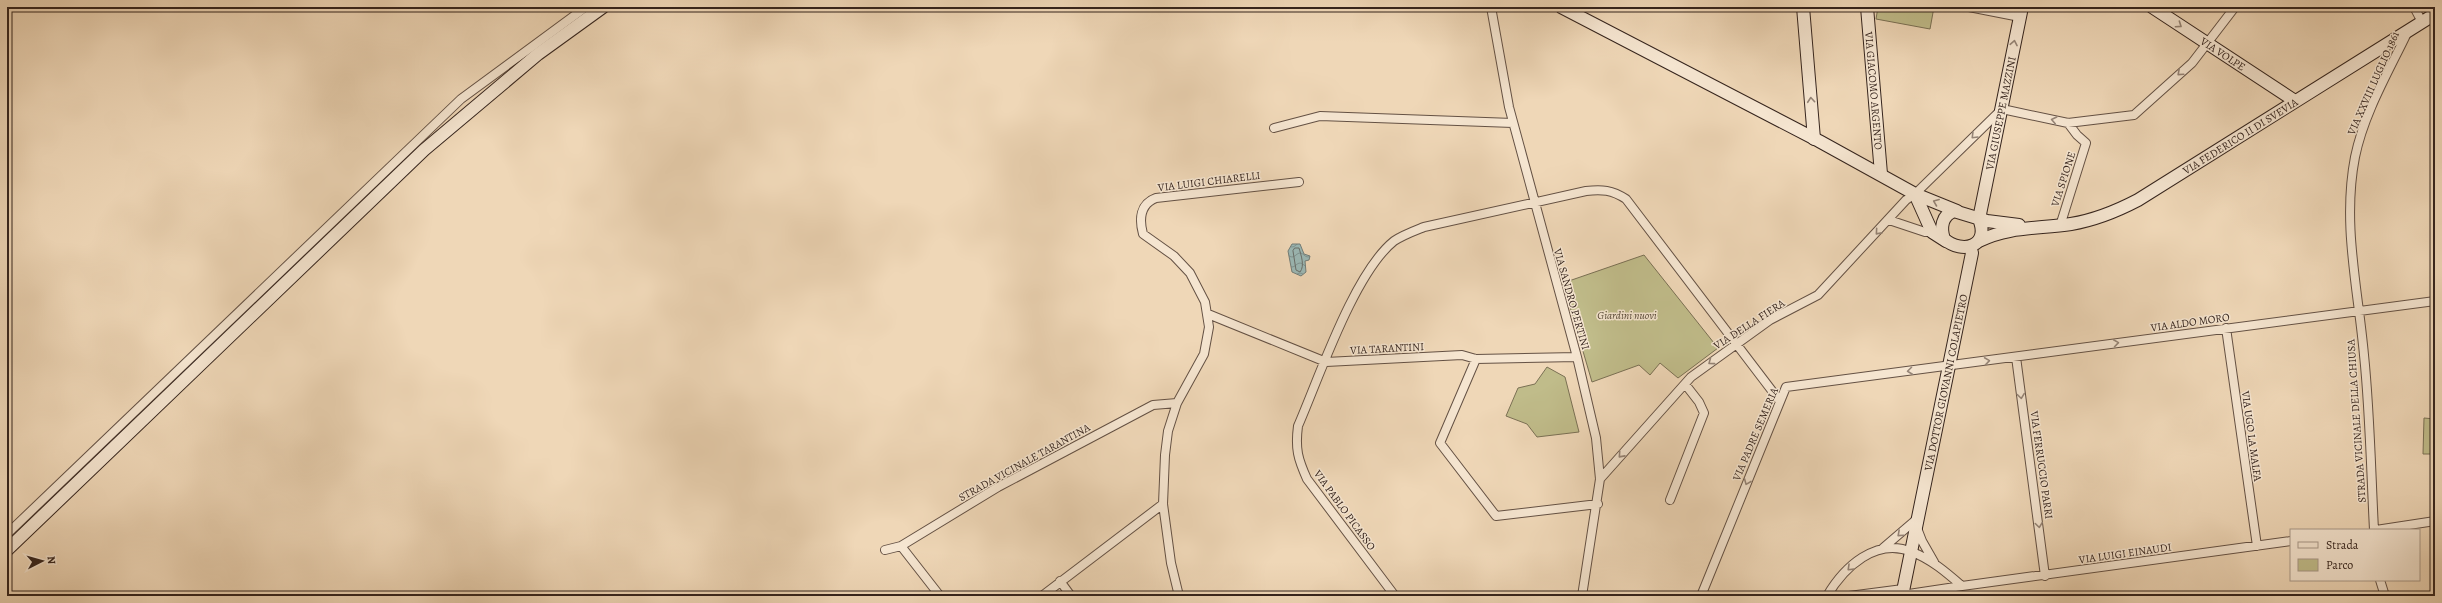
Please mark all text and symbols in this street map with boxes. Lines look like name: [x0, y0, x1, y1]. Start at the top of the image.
one-way arrow: [2174, 20, 2181, 27]
street label: VIA XXVIII LUGLIO 1861: [2343, 29, 2403, 138]
street label: VIA GIACOMO ARGENTO: [1861, 30, 1886, 151]
street label: VIA VOLPE: [2196, 33, 2248, 74]
one-way arrow: [2010, 40, 2018, 47]
street label: VIA GIUSEPPE MAZZINI: [1982, 55, 2020, 172]
one-way arrow: [2178, 68, 2185, 75]
street label: VIA FEDERICO II DI SVEVIA: [2179, 95, 2301, 179]
one-way arrow: [1807, 97, 1816, 103]
one-way arrow: [2051, 116, 2057, 124]
one-way arrow: [1971, 131, 1979, 139]
street label: VIA SPIONE: [2047, 150, 2079, 210]
street label: VIA LUIGI CHIARELLI: [1156, 168, 1261, 195]
one-way arrow: [1933, 199, 1940, 207]
one-way arrow: [1876, 227, 1883, 234]
street label: VIA SANDRO PERTINI: [1550, 246, 1593, 352]
street label: VIA DOTTOR GIOVANNI COLAPIETRO: [1921, 293, 1971, 473]
street label: VIA DELLA FIERA: [1710, 295, 1788, 354]
park label: Giardini nuovi: [1597, 308, 1657, 323]
street label: VIA ALDO MORO: [2149, 309, 2231, 336]
street label: STRADA VICINALE DELLA CHIUSA: [2343, 338, 2370, 503]
street label: VIA TARANTINI: [1349, 339, 1424, 358]
one-way arrow: [2113, 339, 2119, 348]
one-way arrow: [1708, 357, 1715, 365]
one-way arrow: [1984, 357, 1990, 366]
one-way arrow: [1907, 366, 1913, 375]
street label: VIA PADRE SEMERIA: [1729, 385, 1782, 484]
street label: VIA UGO LA MALFA: [2238, 389, 2265, 483]
one-way arrow: [2016, 393, 2025, 399]
street label: VIA FERRUCCIO PARRI: [2026, 409, 2057, 520]
street label: STRADA VICINALE TARANTINA: [956, 420, 1093, 505]
one-way arrow: [1618, 450, 1626, 458]
street label: VIA PABLO PICASSO: [1310, 466, 1379, 554]
one-way arrow: [1743, 479, 1751, 486]
one-way arrow: [2034, 522, 2043, 528]
one-way arrow: [1897, 529, 1905, 537]
legend: [2290, 529, 2420, 581]
text: Strada: [2326, 537, 2359, 553]
street label: VIA LUIGI EINAUDI: [2077, 540, 2172, 568]
north arrow: [22, 541, 62, 581]
text: N: [44, 555, 59, 565]
text: Parco: [2326, 557, 2353, 573]
one-way arrow: [1847, 563, 1855, 571]

